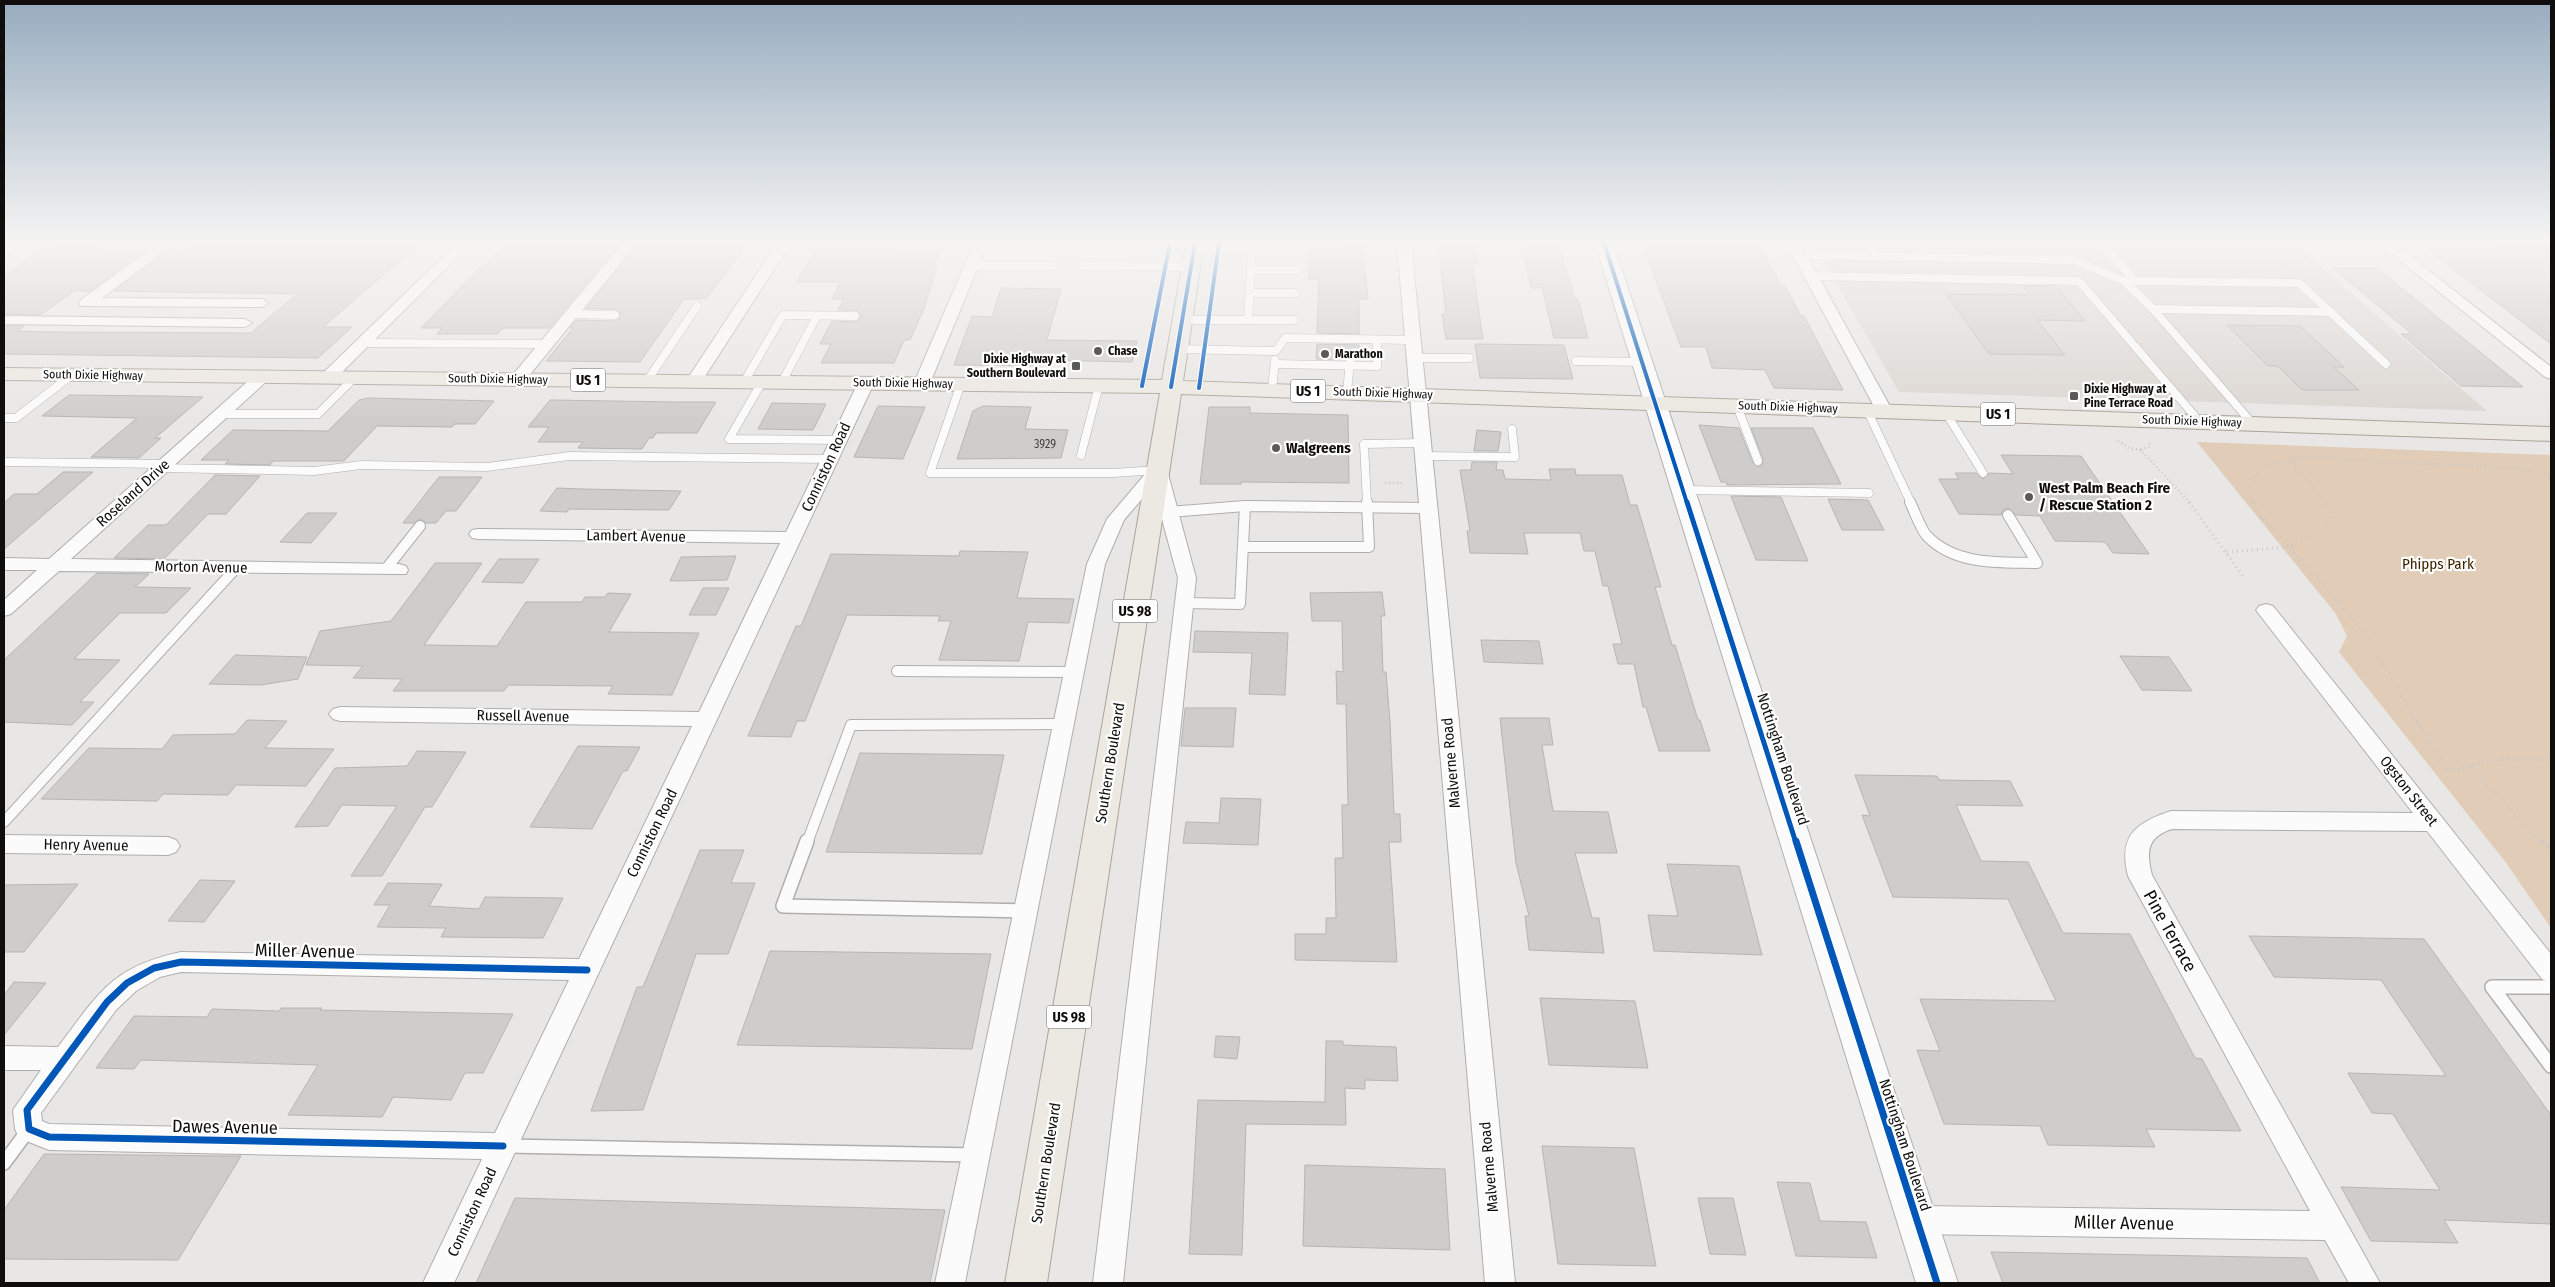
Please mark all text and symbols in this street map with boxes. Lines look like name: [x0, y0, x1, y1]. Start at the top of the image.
place label: Chase: [1108, 344, 1138, 358]
marker: Chase: [1092, 345, 1104, 357]
place label: Marathon: [1335, 347, 1383, 361]
marker: Marathon: [1319, 348, 1331, 360]
place label: Dixie Highway at Southern Boulevard: [967, 352, 1067, 380]
marker: Dixie Highway at Southern Boulevard: [1070, 360, 1082, 372]
street label: South Dixie Highway: [43, 367, 144, 383]
road number: US 1: [570, 368, 606, 392]
street label: South Dixie Highway: [448, 371, 549, 387]
street label: South Dixie Highway: [853, 375, 954, 391]
road number: US 1: [1290, 380, 1326, 402]
place label: Dixie Highway at Pine Terrace Road: [2084, 382, 2173, 410]
street label: South Dixie Highway: [1333, 384, 1434, 402]
marker: Dixie Highway at Pine Terrace Road: [2068, 390, 2080, 402]
street label: South Dixie Highway: [1738, 398, 1839, 416]
road number: US 1: [1980, 402, 2016, 426]
street label: South Dixie Highway: [2142, 412, 2243, 430]
street label: Conniston Road: [797, 420, 855, 514]
house number: 3929: [1034, 437, 1056, 451]
place label: Walgreens: [1286, 439, 1351, 457]
marker: Walgreens: [1270, 442, 1282, 454]
street label: Roseland Drive: [93, 455, 173, 531]
place label: West Palm Beach Fire / Rescue Station 2: [2039, 479, 2170, 514]
marker: West Palm Beach Fire / Rescue Station 2: [2023, 491, 2035, 503]
street label: Lambert Avenue: [586, 526, 686, 546]
park label: Phipps Park: [2402, 555, 2474, 573]
street label: Morton Avenue: [154, 557, 248, 577]
road number: US 98: [1112, 600, 1158, 622]
street label: Nottingham Boulevard: [1753, 691, 1813, 827]
street label: Southern Boulevard: [1092, 701, 1128, 825]
street label: Russell Avenue: [477, 706, 569, 726]
street label: Malverne Road: [1438, 717, 1464, 809]
street label: Ogston Street: [2376, 752, 2442, 830]
street label: Conniston Road: [623, 786, 681, 880]
street label: Henry Avenue: [43, 835, 129, 855]
street label: Pine Terrace: [2139, 886, 2201, 976]
street label: Miller Avenue: [255, 939, 355, 963]
road number: US 98: [1046, 1006, 1092, 1028]
street label: Nottingham Boulevard: [1875, 1077, 1935, 1213]
street label: Southern Boulevard: [1028, 1101, 1064, 1225]
street label: Dawes Avenue: [172, 1115, 278, 1139]
street label: Malverne Road: [1476, 1121, 1502, 1213]
street label: Conniston Road: [443, 1165, 501, 1259]
street label: Miller Avenue: [2074, 1211, 2174, 1235]

